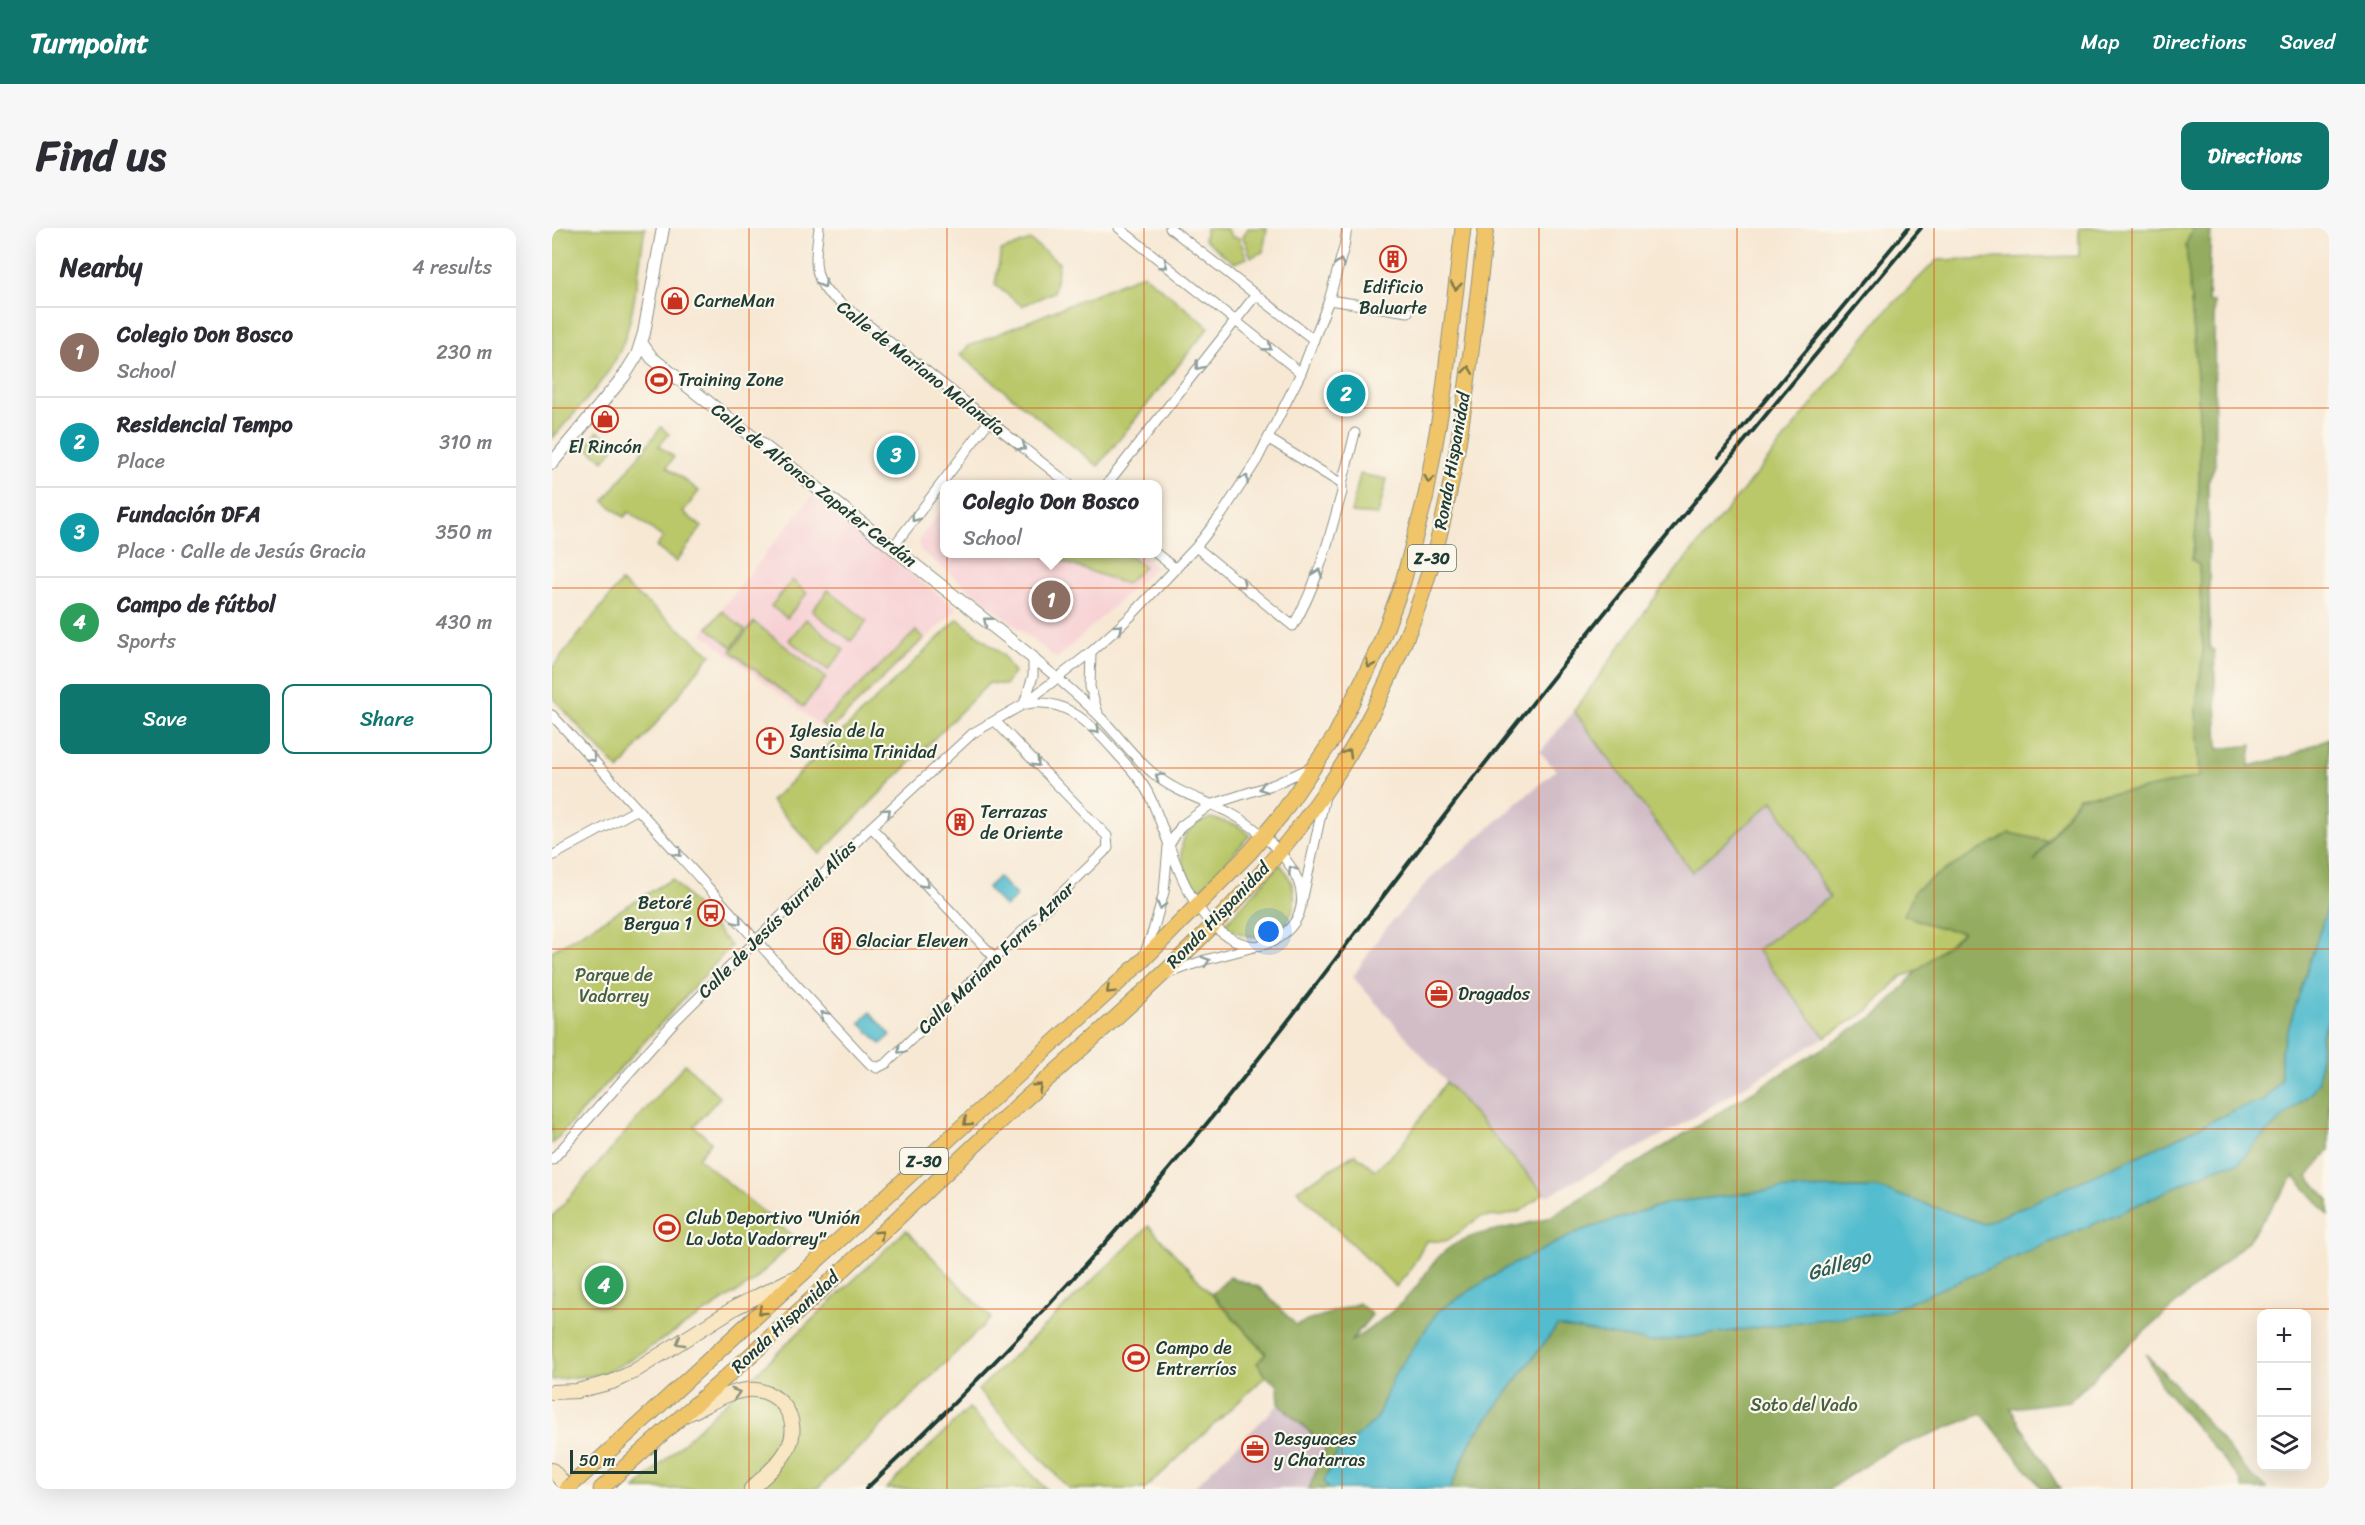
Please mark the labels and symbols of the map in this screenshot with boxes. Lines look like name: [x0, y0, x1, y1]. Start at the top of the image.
building icon: Edificio Baluarte: [1378, 244, 1408, 274]
one-way arrow: [1158, 257, 1169, 268]
one-way arrow: [1333, 258, 1345, 269]
place label: Edificio Baluarte: [1359, 271, 1427, 324]
one-way arrow: [816, 278, 827, 288]
one-way arrow: [1451, 282, 1463, 291]
place label: CarneMan: [694, 285, 775, 317]
shop icon: CarneMan: [660, 286, 690, 316]
street label: Calle de Mariano Malandía: [830, 292, 1012, 444]
one-way arrow: [1261, 339, 1272, 350]
one-way arrow: [1195, 360, 1206, 371]
place label: Training Zone: [678, 364, 784, 396]
sports icon: Training Zone: [644, 365, 674, 395]
one-way arrow: [1461, 366, 1474, 375]
pin: 2: [1326, 372, 1366, 416]
street label: Ronda Hispanidad: [1424, 388, 1480, 532]
street label: Calle de Alfonso Zapater Cerdán: [704, 394, 924, 576]
shop icon: El Rincón: [590, 404, 620, 434]
place label: El Rincón: [568, 431, 642, 463]
pin: 3: [876, 432, 916, 478]
one-way arrow: [1015, 440, 1026, 451]
one-way arrow: [1423, 474, 1436, 484]
one-way arrow: [1237, 475, 1248, 486]
one-way arrow: [912, 511, 923, 522]
road number: Z-30: [1408, 545, 1456, 571]
one-way arrow: [1311, 568, 1324, 579]
one-way arrow: [1235, 576, 1246, 587]
pin: 1: [1032, 578, 1070, 622]
one-way arrow: [983, 618, 994, 629]
one-way arrow: [1112, 624, 1123, 635]
one-way arrow: [1366, 658, 1378, 669]
place label: Iglesia de la Santísima Trinidad: [789, 715, 938, 768]
one-way arrow: [1088, 723, 1099, 734]
church icon: Iglesia de la Santísima Trinidad: [755, 726, 785, 756]
one-way arrow: [1341, 749, 1352, 759]
one-way arrow: [585, 751, 596, 762]
one-way arrow: [1029, 756, 1040, 766]
one-way arrow: [1155, 774, 1166, 785]
one-way arrow: [1258, 781, 1269, 794]
place label: Terrazas de Oriente: [980, 796, 1063, 849]
building icon: Terrazas de Oriente: [945, 807, 975, 837]
one-way arrow: [880, 808, 891, 819]
street label: Calle de Jesús Burriel Alías: [690, 831, 865, 1006]
one-way arrow: [671, 845, 682, 856]
street label: Ronda Hispanidad: [1158, 853, 1279, 976]
one-way arrow: [1288, 866, 1300, 876]
street label: Calle Mariano Forns Aznar: [910, 873, 1084, 1042]
one-way arrow: [918, 877, 929, 888]
place label: Betoré Bergua 1: [624, 887, 692, 940]
bus stop icon: Betoré Bergua 1: [696, 898, 726, 928]
one-way arrow: [1155, 899, 1168, 909]
one-way arrow: [731, 914, 742, 925]
your location: [1254, 917, 1283, 946]
place label: Glaciar Eleven: [856, 925, 968, 957]
building icon: Glaciar Eleven: [822, 926, 852, 956]
one-way arrow: [1200, 955, 1211, 968]
park label: Parque de Vadorrey: [575, 959, 653, 1012]
place label: Dragados: [1458, 978, 1531, 1010]
office icon: Dragados: [1424, 979, 1454, 1009]
one-way arrow: [1107, 983, 1117, 994]
one-way arrow: [820, 1012, 831, 1022]
one-way arrow: [898, 1043, 908, 1054]
one-way arrow: [1031, 1083, 1042, 1094]
one-way arrow: [963, 1115, 973, 1126]
road number: Z-30: [900, 1148, 948, 1174]
place label: Club Deportivo "Unión La Jota Vadorrey": [686, 1202, 860, 1255]
sports icon: Club Deportivo "Unión La Jota Vadorrey": [652, 1213, 682, 1243]
one-way arrow: [872, 1230, 883, 1241]
water label: Gállego: [1803, 1239, 1877, 1291]
pin: 4: [584, 1262, 624, 1308]
street label: Ronda Hispanidad: [723, 1262, 848, 1381]
one-way arrow: [758, 1304, 768, 1315]
place label: Campo de Entrerríos: [1156, 1332, 1237, 1385]
one-way arrow: [676, 1334, 686, 1346]
sports icon: Campo de Entrerríos: [1121, 1343, 1151, 1373]
one-way arrow: [730, 1388, 741, 1400]
park label: Soto del Vado: [1750, 1389, 1858, 1421]
place label: Desguaces y Chatarras: [1274, 1423, 1366, 1476]
office icon: Desguaces y Chatarras: [1240, 1434, 1270, 1464]
scale bar: [570, 1447, 657, 1474]

